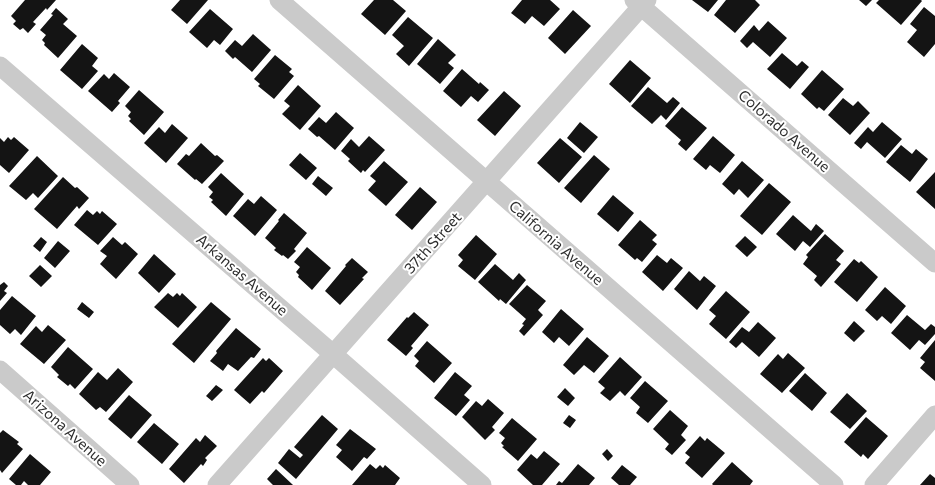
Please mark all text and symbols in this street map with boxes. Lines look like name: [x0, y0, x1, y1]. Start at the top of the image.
street label: Colorado Avenue: [734, 86, 834, 176]
street label: California Avenue: [505, 197, 607, 289]
street label: 37th Street: [401, 209, 465, 277]
street label: Arkansas Avenue: [193, 230, 291, 320]
street label: Arizona Avenue: [20, 386, 110, 470]

